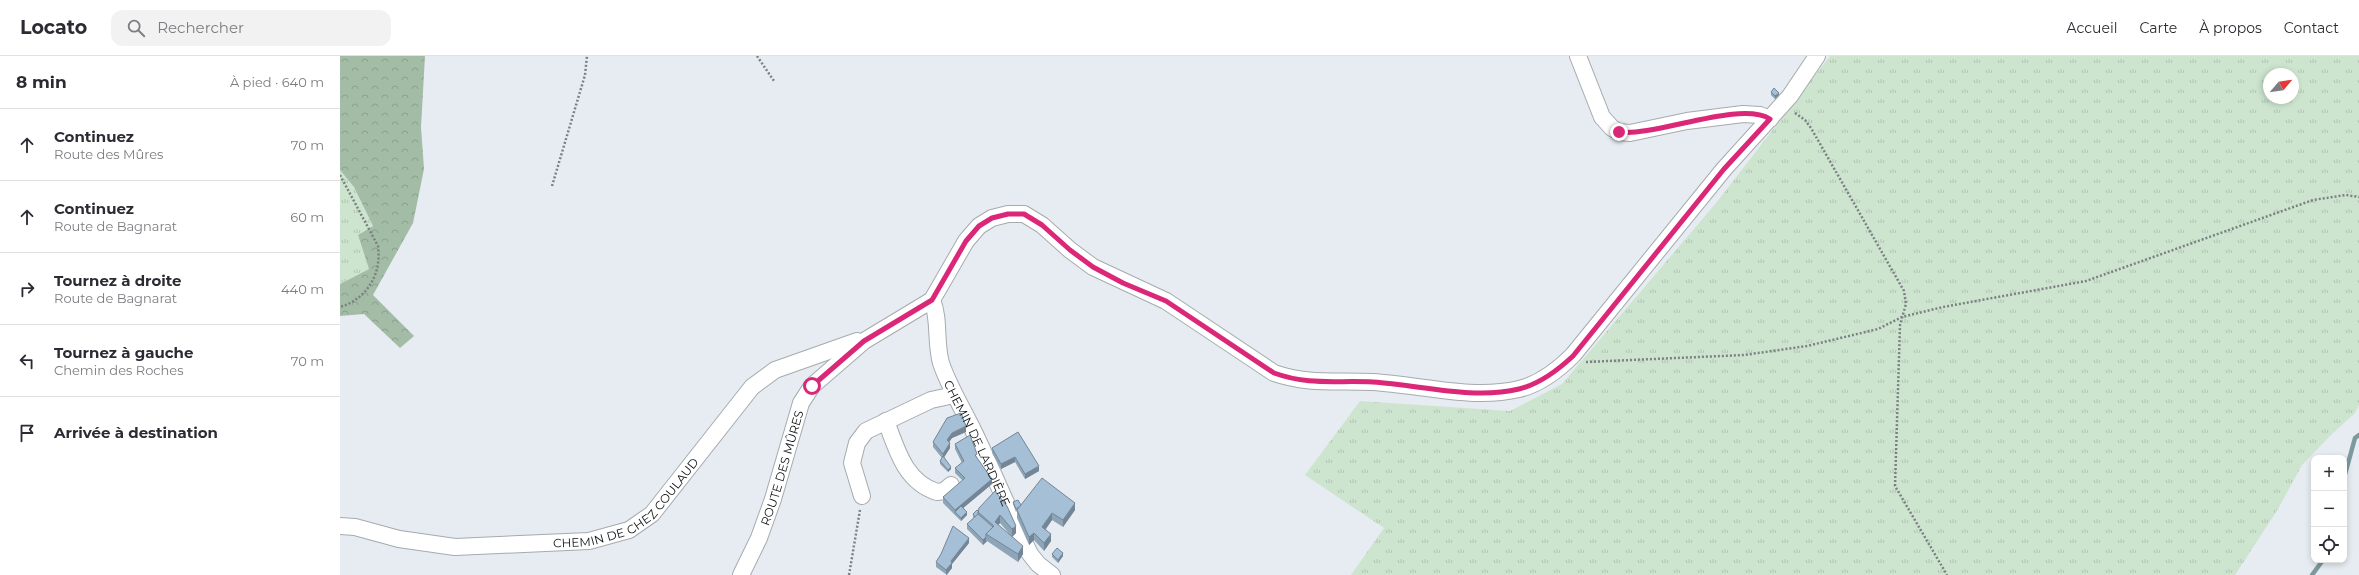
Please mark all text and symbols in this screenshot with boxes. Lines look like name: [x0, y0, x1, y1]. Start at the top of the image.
search box: [111, 10, 391, 46]
text: Locato: [20, 16, 87, 39]
icon: search: [125, 17, 147, 39]
text: Rechercher: [157, 18, 244, 37]
text: Accueil: [2067, 19, 2118, 37]
text: Carte: [2140, 19, 2177, 37]
text: À propos: [2199, 19, 2262, 37]
text: Contact: [2284, 19, 2339, 37]
north arrow: [2263, 68, 2299, 104]
text: 8 min: [16, 72, 67, 92]
text: À pied · 640 m: [230, 74, 324, 90]
route end: [1610, 123, 1628, 141]
text: Continuez: [54, 127, 134, 146]
icon: ahead: [16, 134, 38, 156]
text: 70 m: [291, 137, 324, 153]
text: Route des Mûres: [54, 146, 163, 162]
text: Continuez: [54, 199, 134, 218]
icon: ahead: [16, 206, 38, 228]
text: 60 m: [290, 209, 324, 225]
text: Route de Bagnarat: [54, 218, 177, 234]
text: Tournez à droite: [54, 271, 182, 290]
icon: right: [16, 278, 38, 300]
text: 440 m: [281, 281, 324, 297]
text: Route de Bagnarat: [54, 290, 177, 306]
text: Tournez à gauche: [54, 343, 193, 362]
icon: left: [16, 350, 38, 372]
text: 70 m: [291, 353, 324, 369]
text: Chemin des Roches: [54, 362, 184, 378]
route start: [803, 377, 821, 395]
street label: CHEMIN DE LARDIÈRE: [941, 378, 1014, 508]
street label: ROUTE DES MÛRES: [757, 408, 806, 527]
icon: arrive: [16, 422, 38, 444]
text: Arrivée à destination: [54, 423, 218, 442]
street label: CHEMIN DE CHEZ COULAUD: [553, 454, 701, 550]
map controls: [2311, 455, 2347, 563]
button: +: [2311, 455, 2347, 491]
button: −: [2311, 491, 2347, 527]
button: locate: [2311, 527, 2347, 563]

